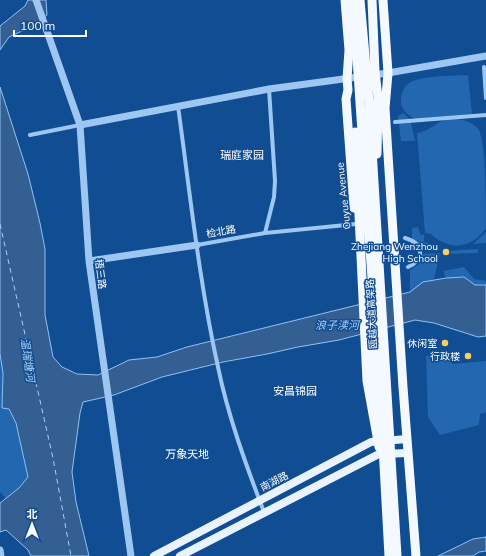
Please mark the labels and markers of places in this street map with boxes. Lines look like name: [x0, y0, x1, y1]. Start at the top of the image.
place label: Zhejiang Wenzhou High School: [351, 240, 438, 265]
marker: Zhejiang Wenzhou High School: [441, 247, 451, 257]
place label: 休闲室: [407, 337, 437, 350]
marker: 休闲室: [440, 338, 450, 348]
place label: 行政楼: [430, 350, 460, 363]
marker: 行政楼: [463, 351, 473, 361]

